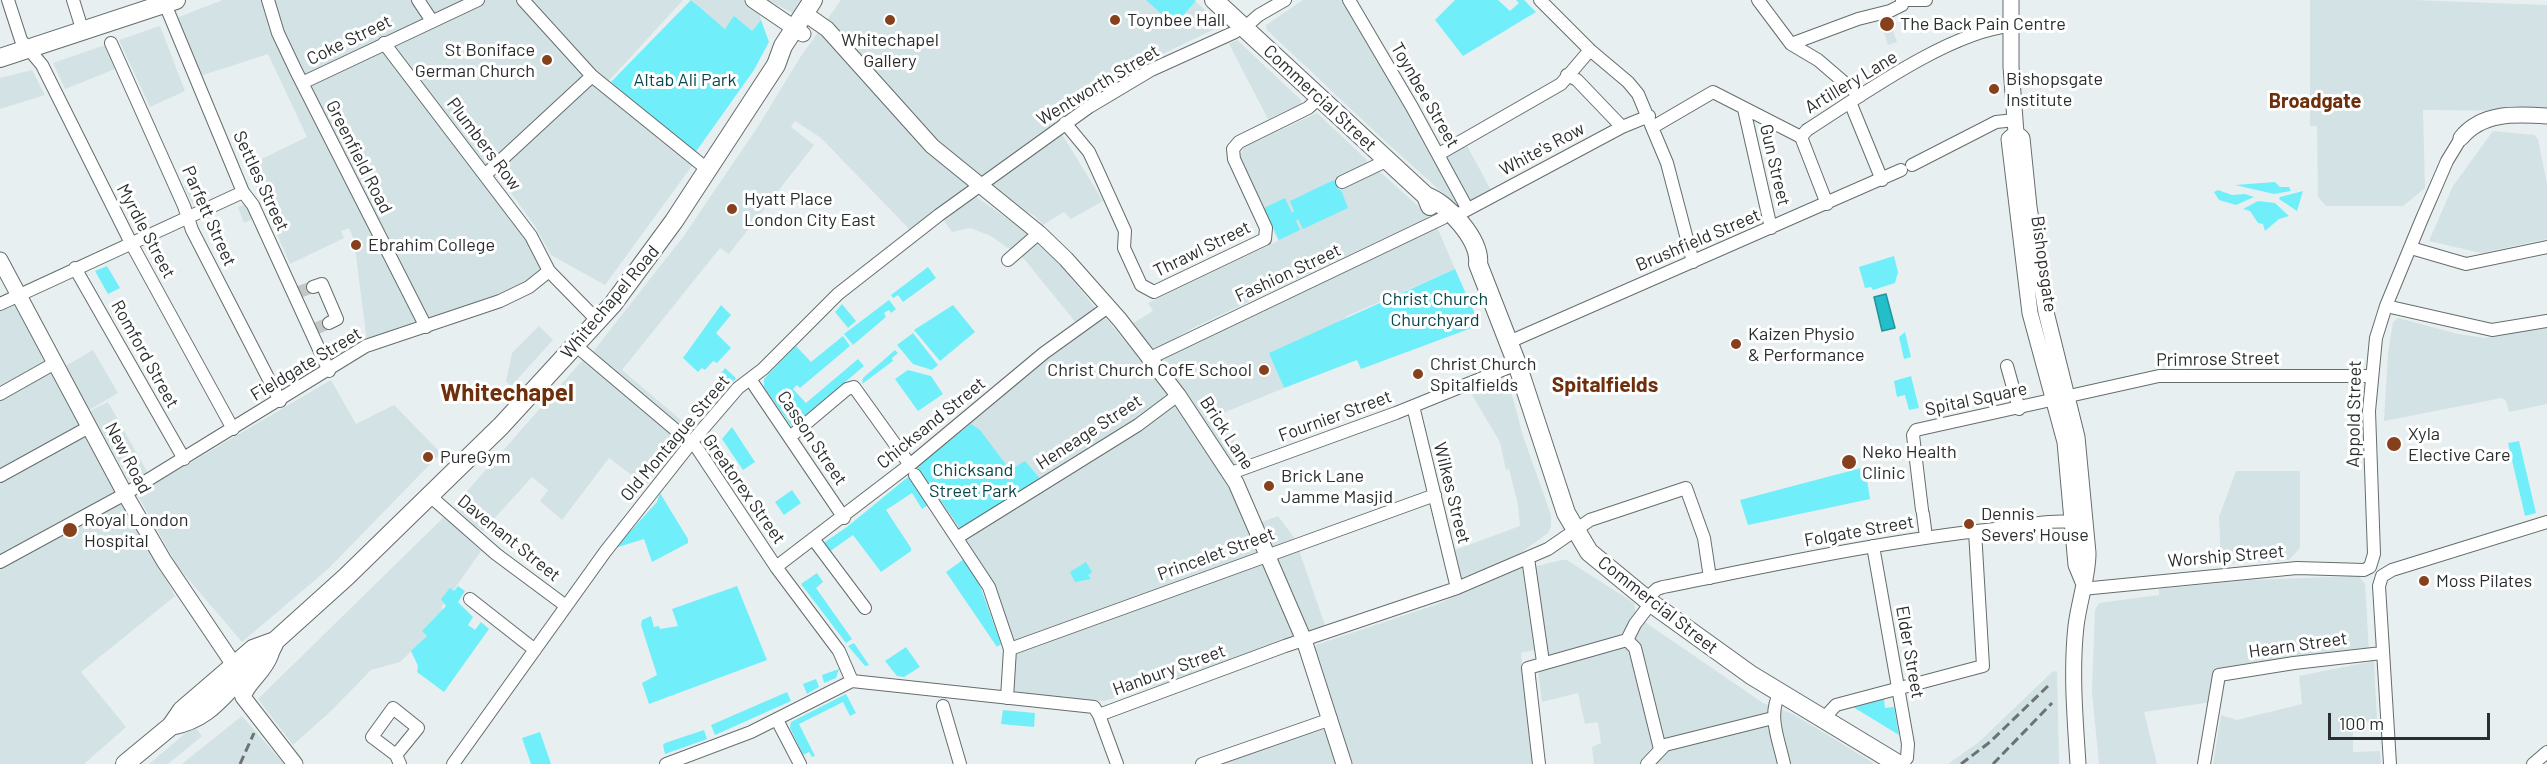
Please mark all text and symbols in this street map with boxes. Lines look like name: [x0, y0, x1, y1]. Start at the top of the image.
place label: Toynbee Hall: [1127, 9, 1225, 31]
street label: Coke Street: [303, 10, 395, 70]
marker: Whitechapel Gallery: [883, 13, 897, 27]
marker: Toynbee Hall: [1108, 13, 1122, 27]
place label: The Back Pain Centre: [1900, 13, 2066, 35]
marker: The Back Pain Centre: [1878, 15, 1896, 33]
place label: Whitechapel Gallery: [841, 29, 939, 72]
street label: Toynbee Street: [1386, 38, 1464, 152]
place label: St Boniface German Church: [415, 39, 535, 82]
street label: Wentworth Street: [1033, 40, 1163, 130]
street label: Commercial Street: [1259, 40, 1381, 156]
street label: Artillery Lane: [1801, 46, 1901, 118]
marker: St Boniface German Church: [540, 53, 554, 67]
place label: Bishopsgate Institute: [2006, 68, 2103, 110]
park label: Altab Ali Park: [634, 69, 736, 91]
marker: Bishopsgate Institute: [1987, 82, 2001, 96]
district label: Broadgate: [2269, 89, 2361, 113]
street label: Plumbers Row: [442, 93, 526, 195]
street label: Greenfield Road: [321, 97, 397, 217]
street label: White's Row: [1496, 118, 1588, 180]
street label: Gun Street: [1755, 122, 1795, 208]
street label: Settles Street: [228, 127, 294, 235]
street label: Parfett Street: [177, 163, 241, 269]
street label: Myrdle Street: [112, 180, 180, 282]
place label: Hyatt Place London City East: [744, 188, 876, 230]
marker: Hyatt Place London City East: [725, 202, 739, 216]
street label: Brushfield Street: [1632, 204, 1764, 276]
street label: Bishopsgate: [2027, 214, 2061, 314]
street label: Thrawl Street: [1150, 216, 1254, 282]
place label: Ebrahim College: [368, 234, 495, 256]
marker: Ebrahim College: [349, 238, 363, 252]
street label: Fashion Street: [1232, 239, 1344, 307]
street label: Whitechapel Road: [556, 241, 664, 363]
park label: Christ Church Churchyard: [1382, 288, 1488, 330]
street label: Romford Street: [106, 296, 184, 412]
street label: Fieldgate Street: [247, 322, 365, 406]
place label: Kaizen Physio & Performance: [1748, 323, 1865, 366]
marker: Kaizen Physio & Performance: [1729, 337, 1743, 351]
street label: Primrose Street: [2156, 347, 2280, 371]
place label: Christ Church Spitalfields: [1430, 353, 1536, 395]
place label: Christ Church CofE School: [1047, 359, 1252, 381]
street label: Appold Street: [2342, 360, 2366, 468]
marker: Christ Church CofE School: [1257, 363, 1271, 377]
marker: Christ Church Spitalfields: [1411, 367, 1425, 381]
street label: Old Montague Street: [616, 370, 734, 506]
district label: Spitalfields: [1552, 372, 1658, 398]
street label: Chicksand Street: [872, 373, 990, 473]
street label: Spital Square: [1923, 378, 2029, 420]
district label: Whitechapel: [440, 379, 574, 407]
street label: Fournier Street: [1276, 386, 1394, 446]
street label: Casson Street: [772, 387, 852, 489]
street label: Heneage Street: [1032, 390, 1146, 474]
street label: Brick Lane: [1195, 392, 1259, 474]
street label: New Road: [100, 419, 156, 497]
place label: Xyla Elective Care: [2408, 423, 2511, 466]
street label: Greatorex Street: [698, 430, 790, 548]
marker: Xyla Elective Care: [2385, 435, 2403, 453]
street label: Wilkes Street: [1429, 440, 1475, 546]
place label: Neko Health Clinic: [1862, 441, 1957, 484]
place label: PureGym: [440, 446, 511, 468]
marker: PureGym: [421, 450, 435, 464]
marker: Neko Health Clinic: [1840, 453, 1858, 471]
park label: Chicksand Street Park: [929, 459, 1017, 502]
place label: Brick Lane Jamme Masjid: [1281, 465, 1393, 508]
marker: Brick Lane Jamme Masjid: [1262, 479, 1276, 493]
street label: Davenant Street: [453, 490, 565, 586]
place label: Dennis Severs' House: [1981, 503, 2089, 546]
place label: Royal London Hospital: [84, 509, 188, 552]
street label: Folgate Street: [1803, 511, 1915, 551]
marker: Dennis Severs' House: [1962, 517, 1976, 531]
marker: Royal London Hospital: [61, 521, 79, 539]
street label: Princelet Street: [1154, 523, 1278, 585]
street label: Worship Street: [2167, 540, 2285, 572]
street label: Commercial Street: [1594, 551, 1722, 659]
place label: Moss Pilates: [2436, 570, 2532, 592]
marker: Moss Pilates: [2417, 574, 2431, 588]
street label: Elder Street: [1891, 604, 1929, 700]
street label: Hearn Street: [2247, 627, 2349, 663]
street label: Hanbury Street: [1110, 640, 1228, 700]
scale bar: [2331, 701, 2493, 739]
text: 100 m: [2339, 712, 2384, 734]

